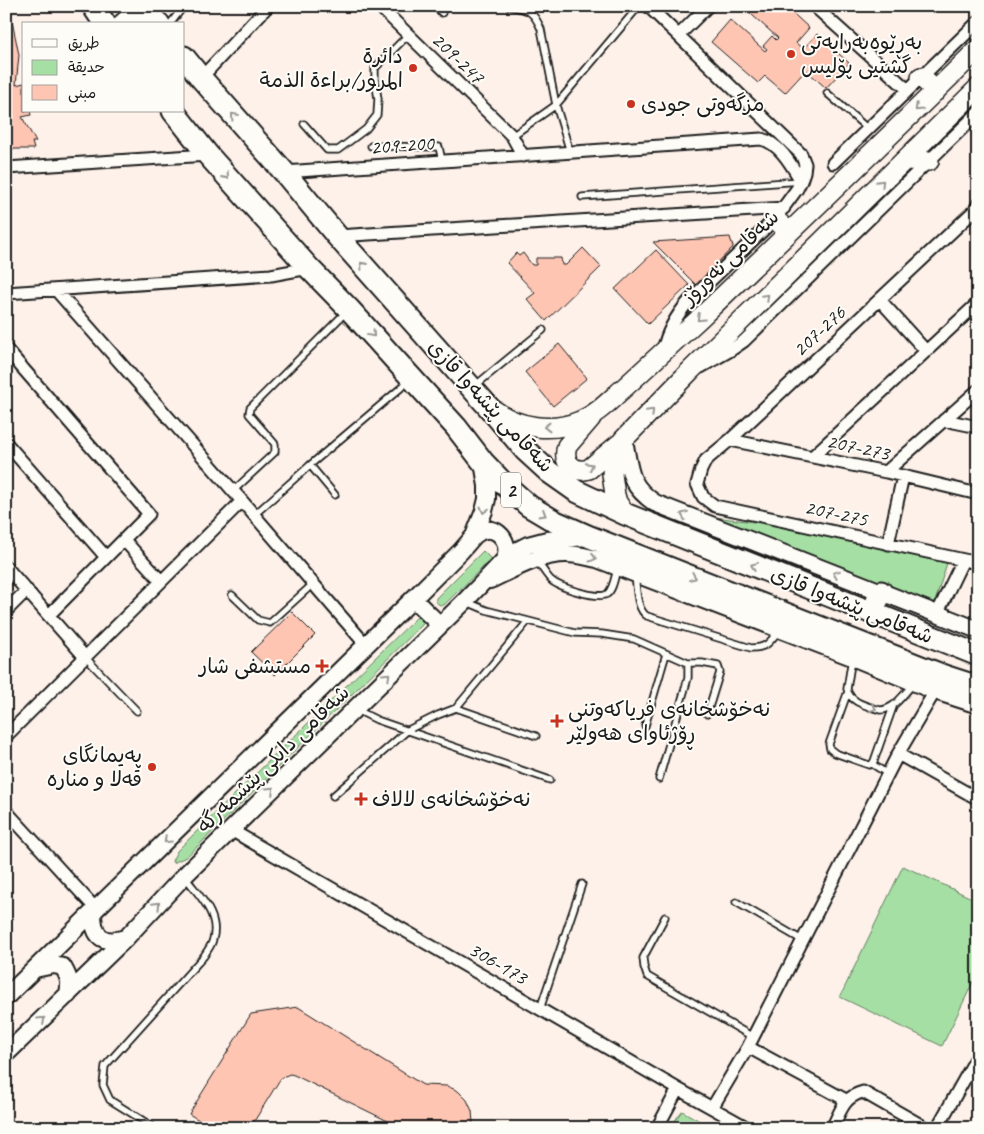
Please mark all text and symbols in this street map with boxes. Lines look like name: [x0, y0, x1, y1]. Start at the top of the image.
legend: [22, 22, 185, 112]
street label: 209-247: [426, 27, 491, 90]
place label: بەڕێوەبەرایەتی گشتیی پۆلیس: [801, 29, 922, 80]
text: طريق: [68, 34, 100, 53]
place label: دائرة المرور/براءة الذمة: [260, 43, 403, 93]
marker: بەڕێوەبەرایەتی گشتیی پۆلیس: [785, 48, 797, 60]
text: حديقة: [68, 58, 105, 77]
marker: دائرة المرور/براءة الذمة: [407, 62, 419, 74]
text: مبنى: [68, 84, 96, 103]
place label: مزگەوتی جودی: [641, 91, 764, 118]
marker: مزگەوتی جودی: [625, 98, 637, 110]
one-way arrow: [915, 102, 924, 111]
one-way arrow: [230, 112, 239, 121]
street label: 209-200: [369, 130, 436, 160]
one-way arrow: [221, 170, 230, 179]
one-way arrow: [875, 180, 884, 189]
street label: شەقامی نەورۆز: [674, 204, 785, 312]
one-way arrow: [360, 262, 369, 271]
one-way arrow: [760, 294, 769, 303]
street label: 207-276: [787, 299, 852, 362]
one-way arrow: [697, 312, 706, 321]
one-way arrow: [366, 329, 375, 338]
street label: شەقامی پێشەوا قازی: [422, 334, 559, 479]
one-way arrow: [645, 409, 654, 418]
one-way arrow: [542, 422, 550, 432]
street label: 207-273: [824, 428, 893, 467]
one-way arrow: [584, 463, 593, 473]
road number: 2: [501, 472, 521, 508]
street label: 207-275: [802, 494, 871, 533]
one-way arrow: [479, 505, 490, 514]
one-way arrow: [538, 508, 547, 518]
one-way arrow: [681, 511, 689, 521]
one-way arrow: [589, 553, 597, 563]
street label: شەقامی پێشەوا قازی: [767, 561, 937, 650]
one-way arrow: [750, 562, 759, 572]
one-way arrow: [688, 570, 697, 581]
one-way arrow: [832, 570, 840, 580]
place label: مستشفى شار: [197, 653, 311, 680]
marker: مستشفى شار: [315, 659, 329, 673]
one-way arrow: [382, 673, 391, 682]
street label: شەقامی دایکی پێشمەرگە: [191, 679, 356, 839]
place label: نەخۆشخانەی فریاکەوتنی ڕۆژئاوای هەولێر: [566, 696, 770, 750]
one-way arrow: [868, 702, 877, 712]
marker: نەخۆشخانەی فریاکەوتنی ڕۆژئاوای هەولێر: [550, 714, 564, 728]
place label: پەیمانگای قەلا و منارە: [47, 742, 142, 792]
marker: پەیمانگای قەلا و منارە: [146, 761, 158, 773]
place label: نەخۆشخانەی لالاف: [372, 786, 531, 812]
one-way arrow: [265, 787, 274, 796]
marker: نەخۆشخانەی لالاف: [354, 792, 368, 806]
one-way arrow: [164, 834, 173, 843]
one-way arrow: [151, 902, 160, 911]
street label: 306-173: [464, 936, 533, 991]
one-way arrow: [36, 1017, 45, 1026]

